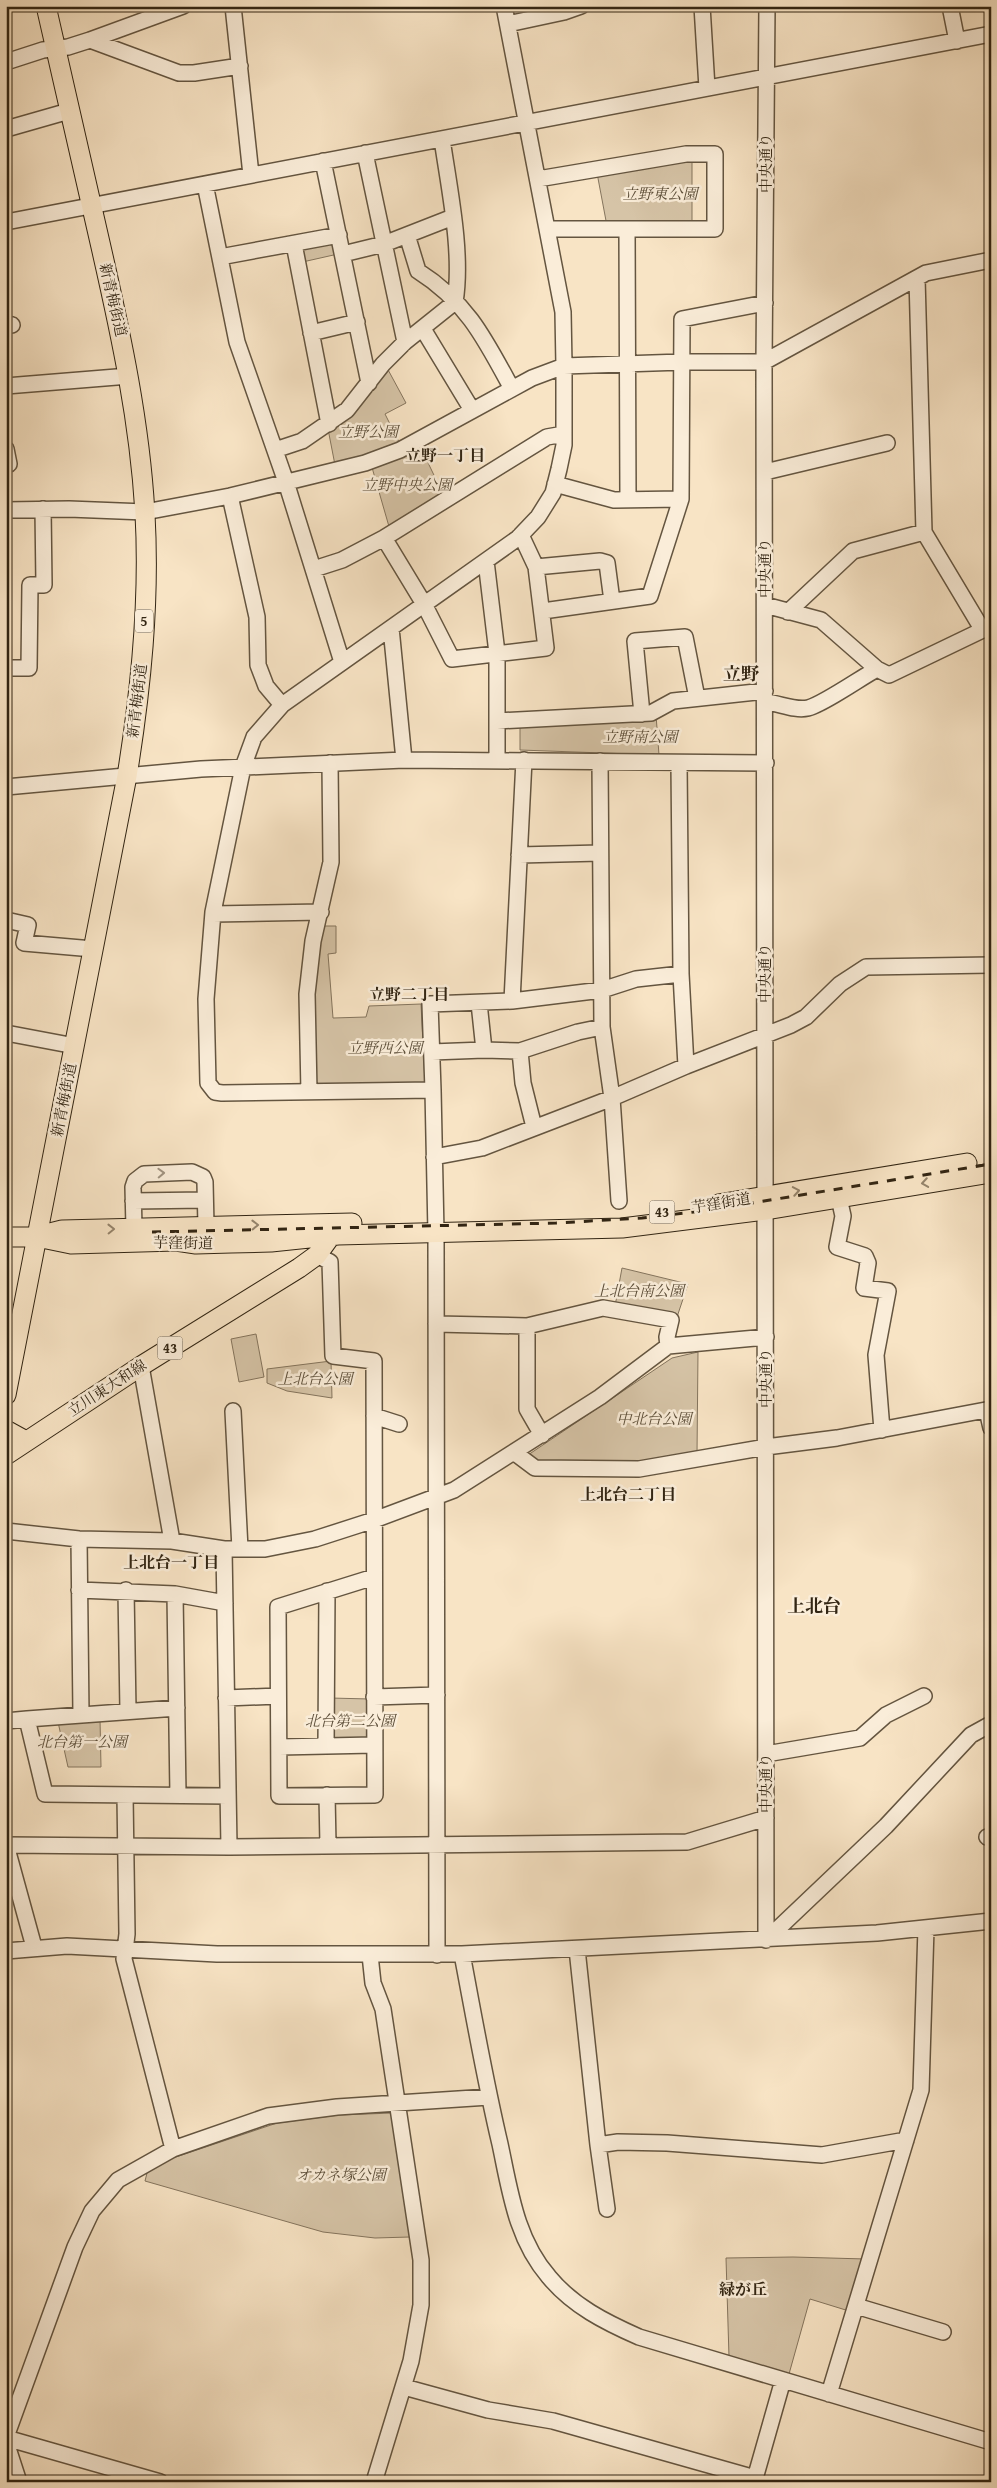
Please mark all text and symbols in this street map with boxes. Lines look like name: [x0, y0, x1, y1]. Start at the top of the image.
street label: 中央通り: [755, 133, 776, 193]
park label: 立野東公園: [622, 183, 700, 204]
street label: 新青梅街道: [95, 261, 132, 339]
park label: 立野公園: [338, 421, 401, 442]
district label: 立野一丁目: [405, 443, 485, 467]
park label: 立野中央公園: [362, 474, 455, 495]
street label: 中央通り: [754, 538, 775, 598]
road number: 5: [135, 610, 153, 632]
district label: 立野: [723, 660, 760, 687]
street label: 新青梅街道: [122, 662, 151, 739]
park label: 立野南公園: [602, 726, 680, 747]
street label: 中央通り: [754, 943, 775, 1003]
district label: 立野二丁目: [369, 982, 449, 1006]
park label: 立野西公園: [347, 1037, 425, 1058]
street label: 新青梅街道: [46, 1061, 81, 1139]
one-way arrow: [157, 1168, 165, 1178]
one-way arrow: [921, 1178, 930, 1188]
street label: 芋窪街道: [690, 1187, 752, 1218]
one-way arrow: [792, 1187, 801, 1197]
road number: 43: [650, 1200, 674, 1224]
one-way arrow: [251, 1220, 259, 1231]
one-way arrow: [107, 1223, 115, 1234]
street label: 芋窪街道: [153, 1231, 213, 1254]
park label: 上北台南公園: [594, 1280, 687, 1301]
road number: 43: [158, 1336, 182, 1360]
street label: 中央通り: [755, 1348, 776, 1408]
street label: 立川東大和線: [63, 1354, 150, 1421]
park label: 上北台公園: [277, 1368, 355, 1389]
park label: 中北台公園: [616, 1408, 694, 1429]
district label: 上北台二丁目: [580, 1482, 676, 1506]
district label: 上北台一丁目: [123, 1550, 219, 1574]
district label: 上北台: [787, 1592, 841, 1619]
park label: 北台第二公園: [305, 1710, 398, 1731]
park label: 北台第一公園: [37, 1731, 130, 1752]
street label: 中央通り: [755, 1753, 776, 1813]
park label: オカネ塚公園: [296, 2164, 389, 2185]
district label: 緑が丘: [719, 2277, 767, 2301]

